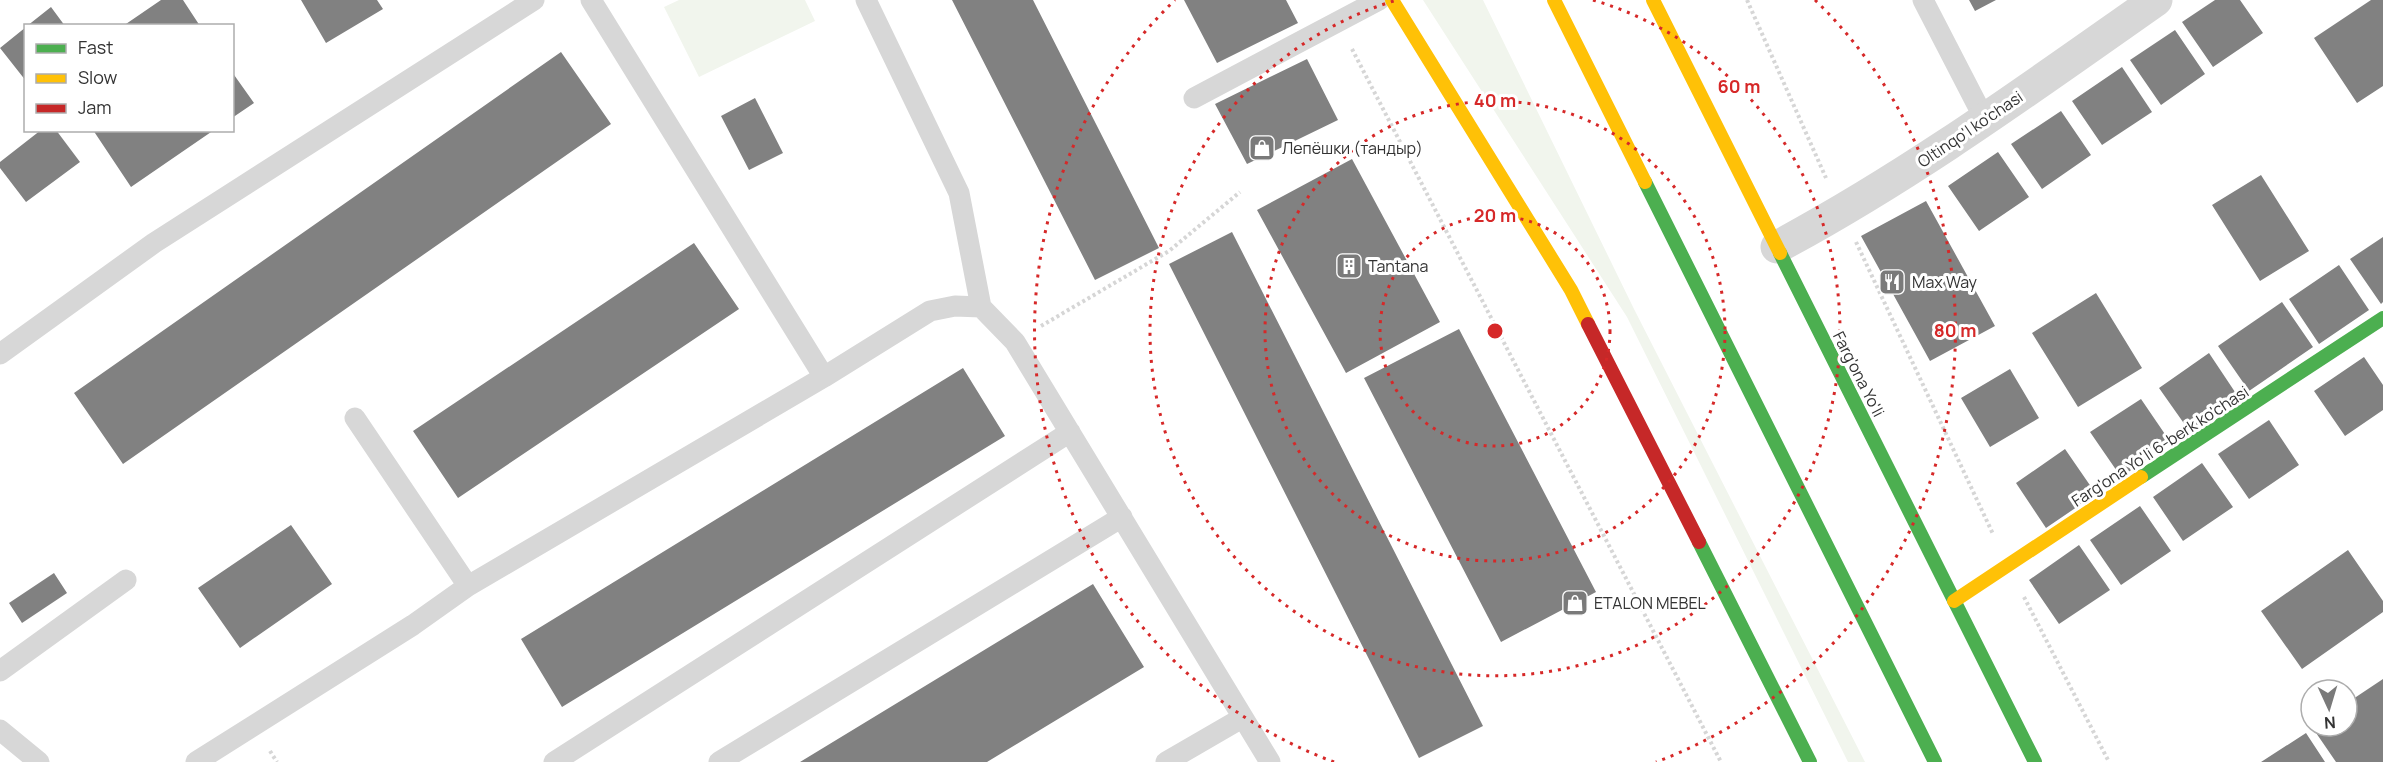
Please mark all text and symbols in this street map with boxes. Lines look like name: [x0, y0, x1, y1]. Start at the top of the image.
legend: [24, 24, 234, 132]
text: Fast: [78, 35, 113, 59]
text: Slow: [78, 65, 118, 89]
text: 60 m: [1718, 74, 1760, 98]
street label: Oltinqo'l ko'chasi: [1913, 86, 2027, 172]
text: 40 m: [1474, 88, 1516, 112]
text: Jam: [78, 95, 112, 119]
shop icon: Лепёшки (тандыр): [1247, 133, 1277, 163]
place label: Лепёшки (тандыр): [1282, 137, 1423, 159]
text: 20 m: [1474, 203, 1516, 227]
building icon: Tantana: [1334, 251, 1364, 281]
place label: Tantana: [1368, 255, 1429, 277]
restaurant icon: Max Way: [1877, 267, 1907, 297]
place label: Max Way: [1912, 271, 1978, 293]
text: 80 m: [1934, 318, 1976, 342]
centre of rings: [1485, 321, 1505, 341]
street label: Farg'ona Yo'li: [1828, 328, 1890, 420]
street label: Farg'ona Yo'li 6-berk ko'chasi: [2067, 380, 2253, 512]
shop icon: ETALON MEBEL: [1560, 588, 1590, 618]
place label: ETALON MEBEL: [1594, 592, 1706, 614]
north arrow: [2299, 678, 2359, 738]
text: N: [2324, 712, 2337, 734]

